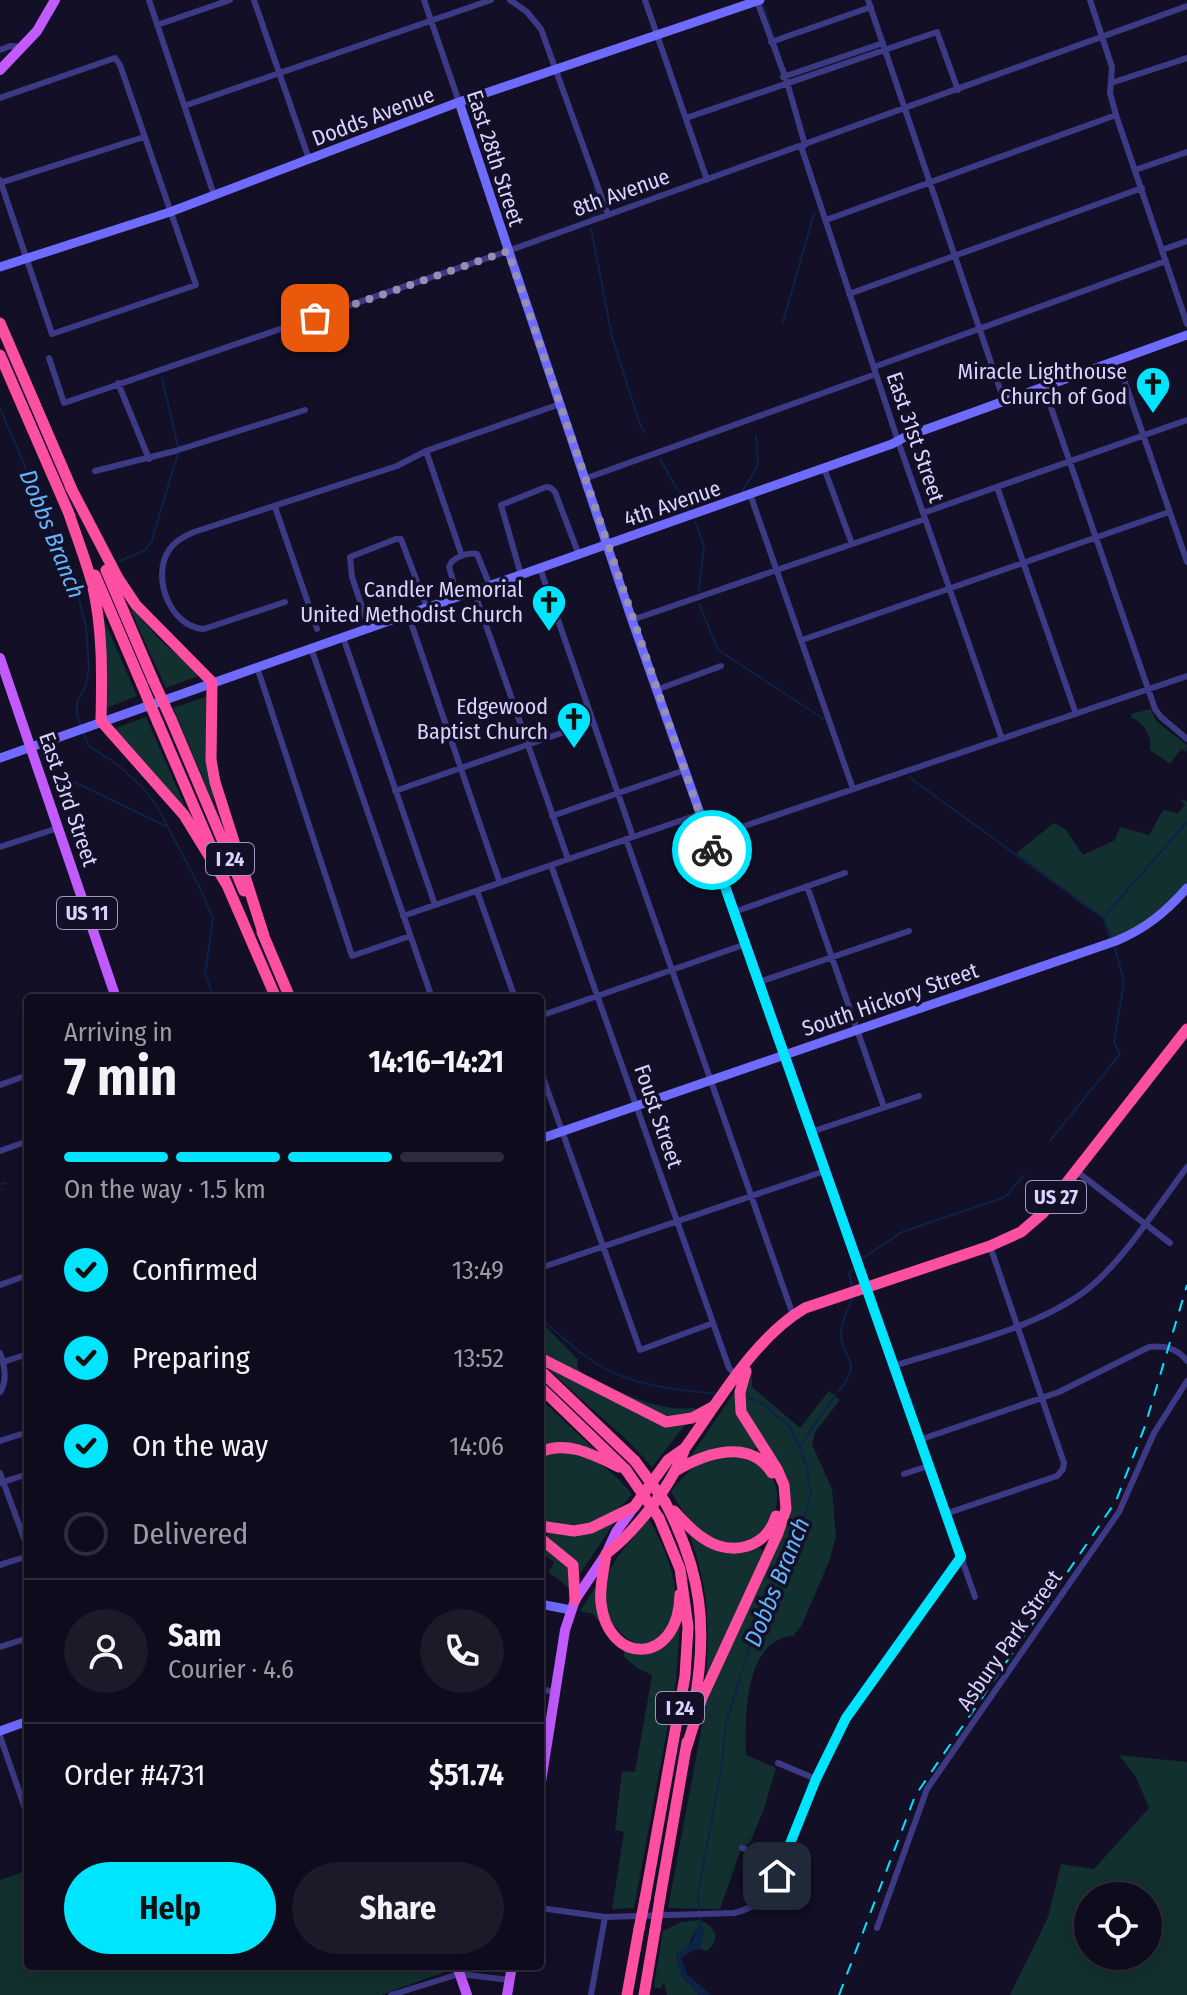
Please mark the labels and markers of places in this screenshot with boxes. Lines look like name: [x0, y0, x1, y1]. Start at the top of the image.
pin: [281, 284, 349, 352]
place label: Miracle Lighthouse Church of God: [958, 358, 1127, 410]
church icon: Miracle Lighthouse Church of God: [1134, 365, 1172, 415]
place label: Candler Memorial United Methodist Church: [300, 576, 523, 628]
church icon: Candler Memorial United Methodist Church: [530, 583, 568, 633]
place label: Edgewood Baptist Church: [417, 693, 548, 745]
church icon: Edgewood Baptist Church: [555, 700, 593, 750]
pin: [743, 1842, 811, 1910]

